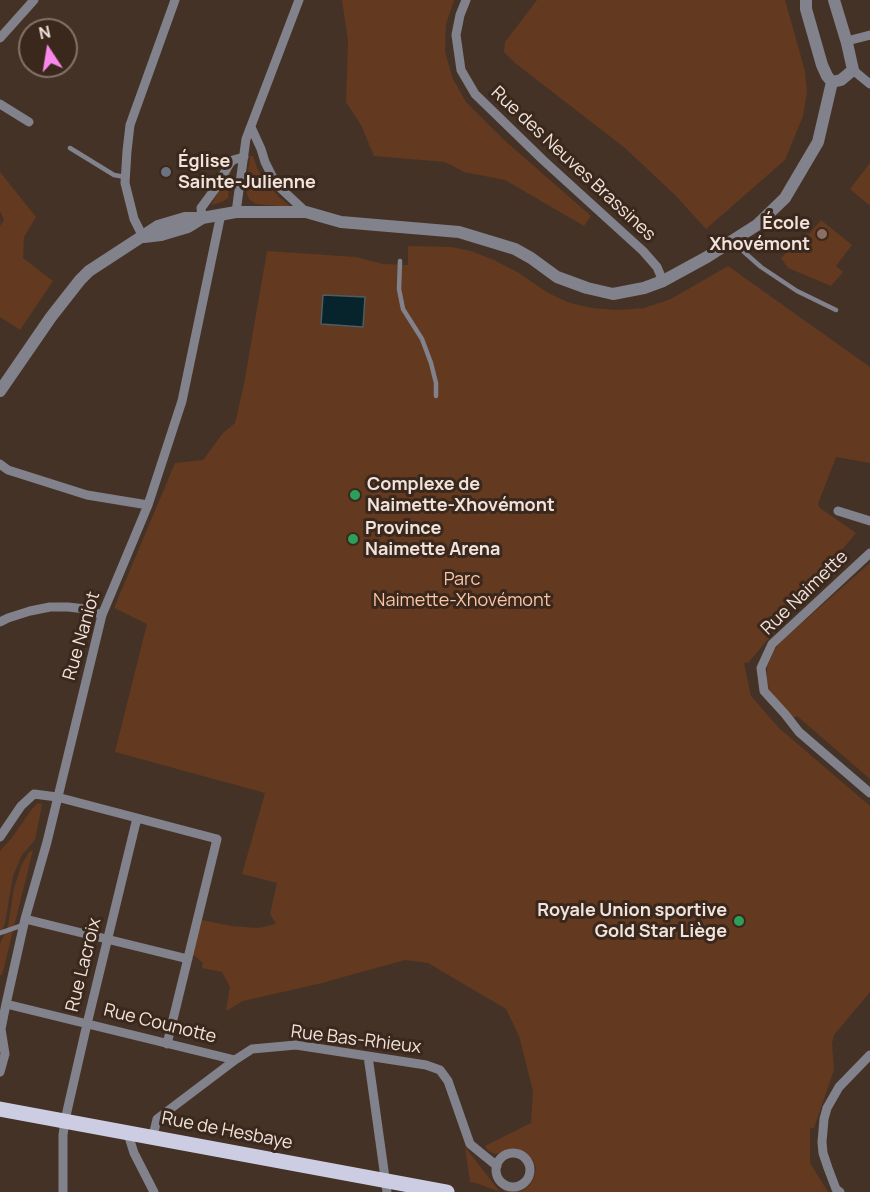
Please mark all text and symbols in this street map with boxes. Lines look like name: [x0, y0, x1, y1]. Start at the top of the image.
north arrow: [18, 18, 78, 78]
text: N: [37, 20, 53, 44]
street label: Rue des Neuves Brassines: [486, 82, 660, 246]
place label: Église Sainte-Julienne: [178, 151, 316, 194]
marker: Église Sainte-Julienne: [159, 165, 173, 179]
place label: École Xhovémont: [709, 213, 810, 256]
marker: École Xhovémont: [815, 227, 829, 241]
place label: Complexe de Naimette-Xhovémont: [367, 474, 555, 516]
marker: Complexe de Naimette-Xhovémont: [348, 488, 362, 502]
place label: Province Naimette Arena: [365, 518, 500, 560]
marker: Province Naimette Arena: [346, 532, 360, 546]
street label: Rue Naimette: [757, 546, 853, 640]
park label: Parc Naimette-Xhovémont: [373, 569, 551, 612]
street label: Rue Naniot: [59, 589, 105, 683]
place label: Royale Union sportive Gold Star Liège: [537, 900, 727, 942]
marker: Royale Union sportive Gold Star Liège: [732, 914, 746, 928]
street label: Rue Lacroix: [62, 916, 106, 1014]
street label: Rue Counotte: [101, 1000, 219, 1048]
street label: Rue Bas-Rhieux: [290, 1021, 422, 1059]
street label: Rue de Hesbaye: [160, 1108, 294, 1154]

